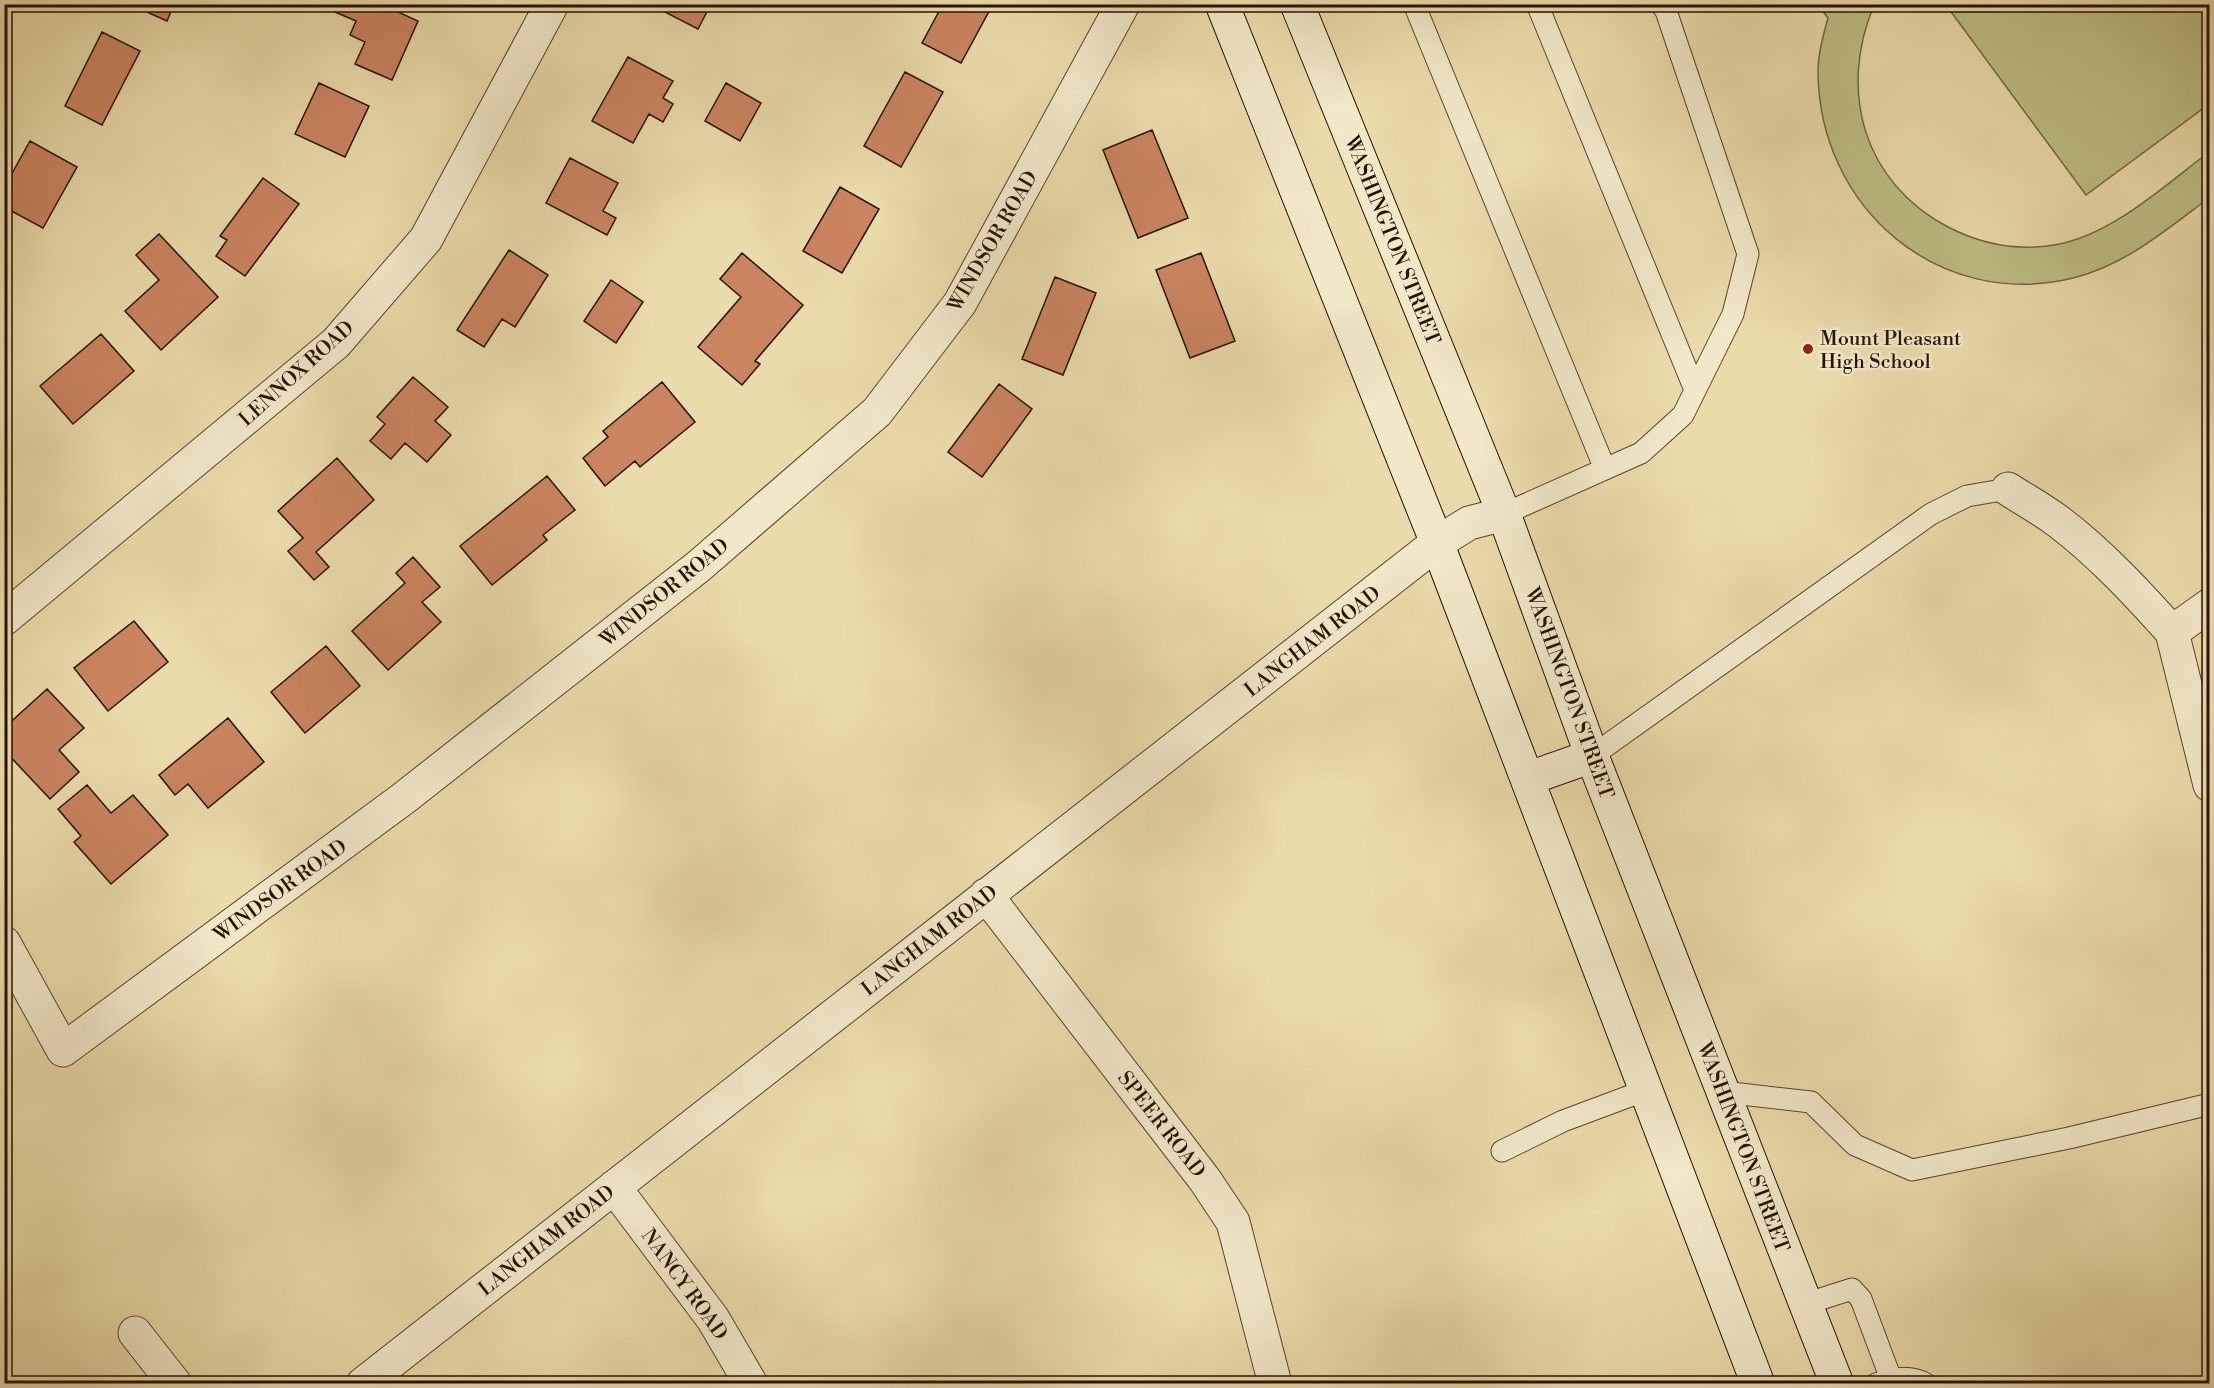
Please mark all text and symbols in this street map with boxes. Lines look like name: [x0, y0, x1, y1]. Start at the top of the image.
street label: WASHINGTON STREET: [1338, 132, 1445, 349]
street label: WINDSOR ROAD: [942, 167, 1044, 318]
street label: LENNOX ROAD: [234, 316, 360, 432]
place label: Mount Pleasant High School: [1820, 327, 1961, 375]
marker: Mount Pleasant High School: [1801, 342, 1815, 356]
street label: WINDSOR ROAD: [595, 534, 734, 653]
street label: LANGHAM ROAD: [1240, 581, 1386, 703]
street label: WASHINGTON STREET: [1518, 584, 1618, 803]
street label: WINDSOR ROAD: [209, 834, 352, 949]
street label: LANGHAM ROAD: [857, 880, 1003, 1002]
street label: WASHINGTON STREET: [1691, 1038, 1794, 1256]
street label: SPEER ROAD: [1111, 1067, 1210, 1183]
street label: LANGHAM ROAD: [474, 1180, 620, 1302]
street label: NANCY ROAD: [635, 1224, 732, 1345]

